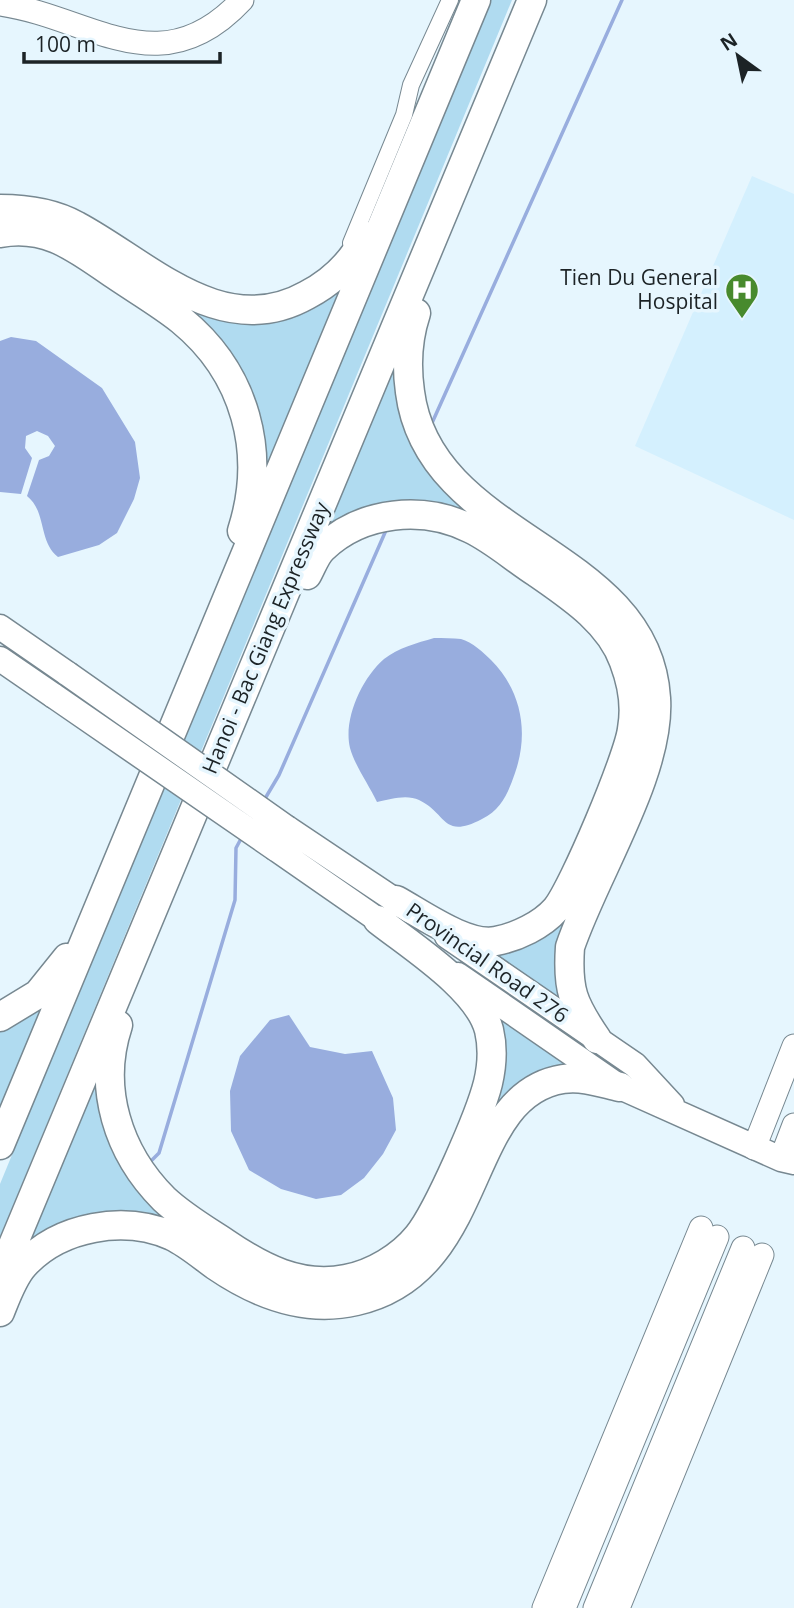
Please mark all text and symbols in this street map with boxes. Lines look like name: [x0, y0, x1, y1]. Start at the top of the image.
scale bar: [24, 21, 220, 65]
north arrow: [703, 21, 773, 91]
text: N: [715, 27, 742, 57]
text: 100 m: [35, 30, 96, 58]
place label: Tien Du General Hospital: [560, 263, 718, 315]
hospital icon: Tien Du General Hospital: [723, 271, 761, 320]
street label: Hanoi - Bac Giang Expressway: [195, 497, 335, 778]
street label: Provincial Road 276: [401, 896, 574, 1029]

